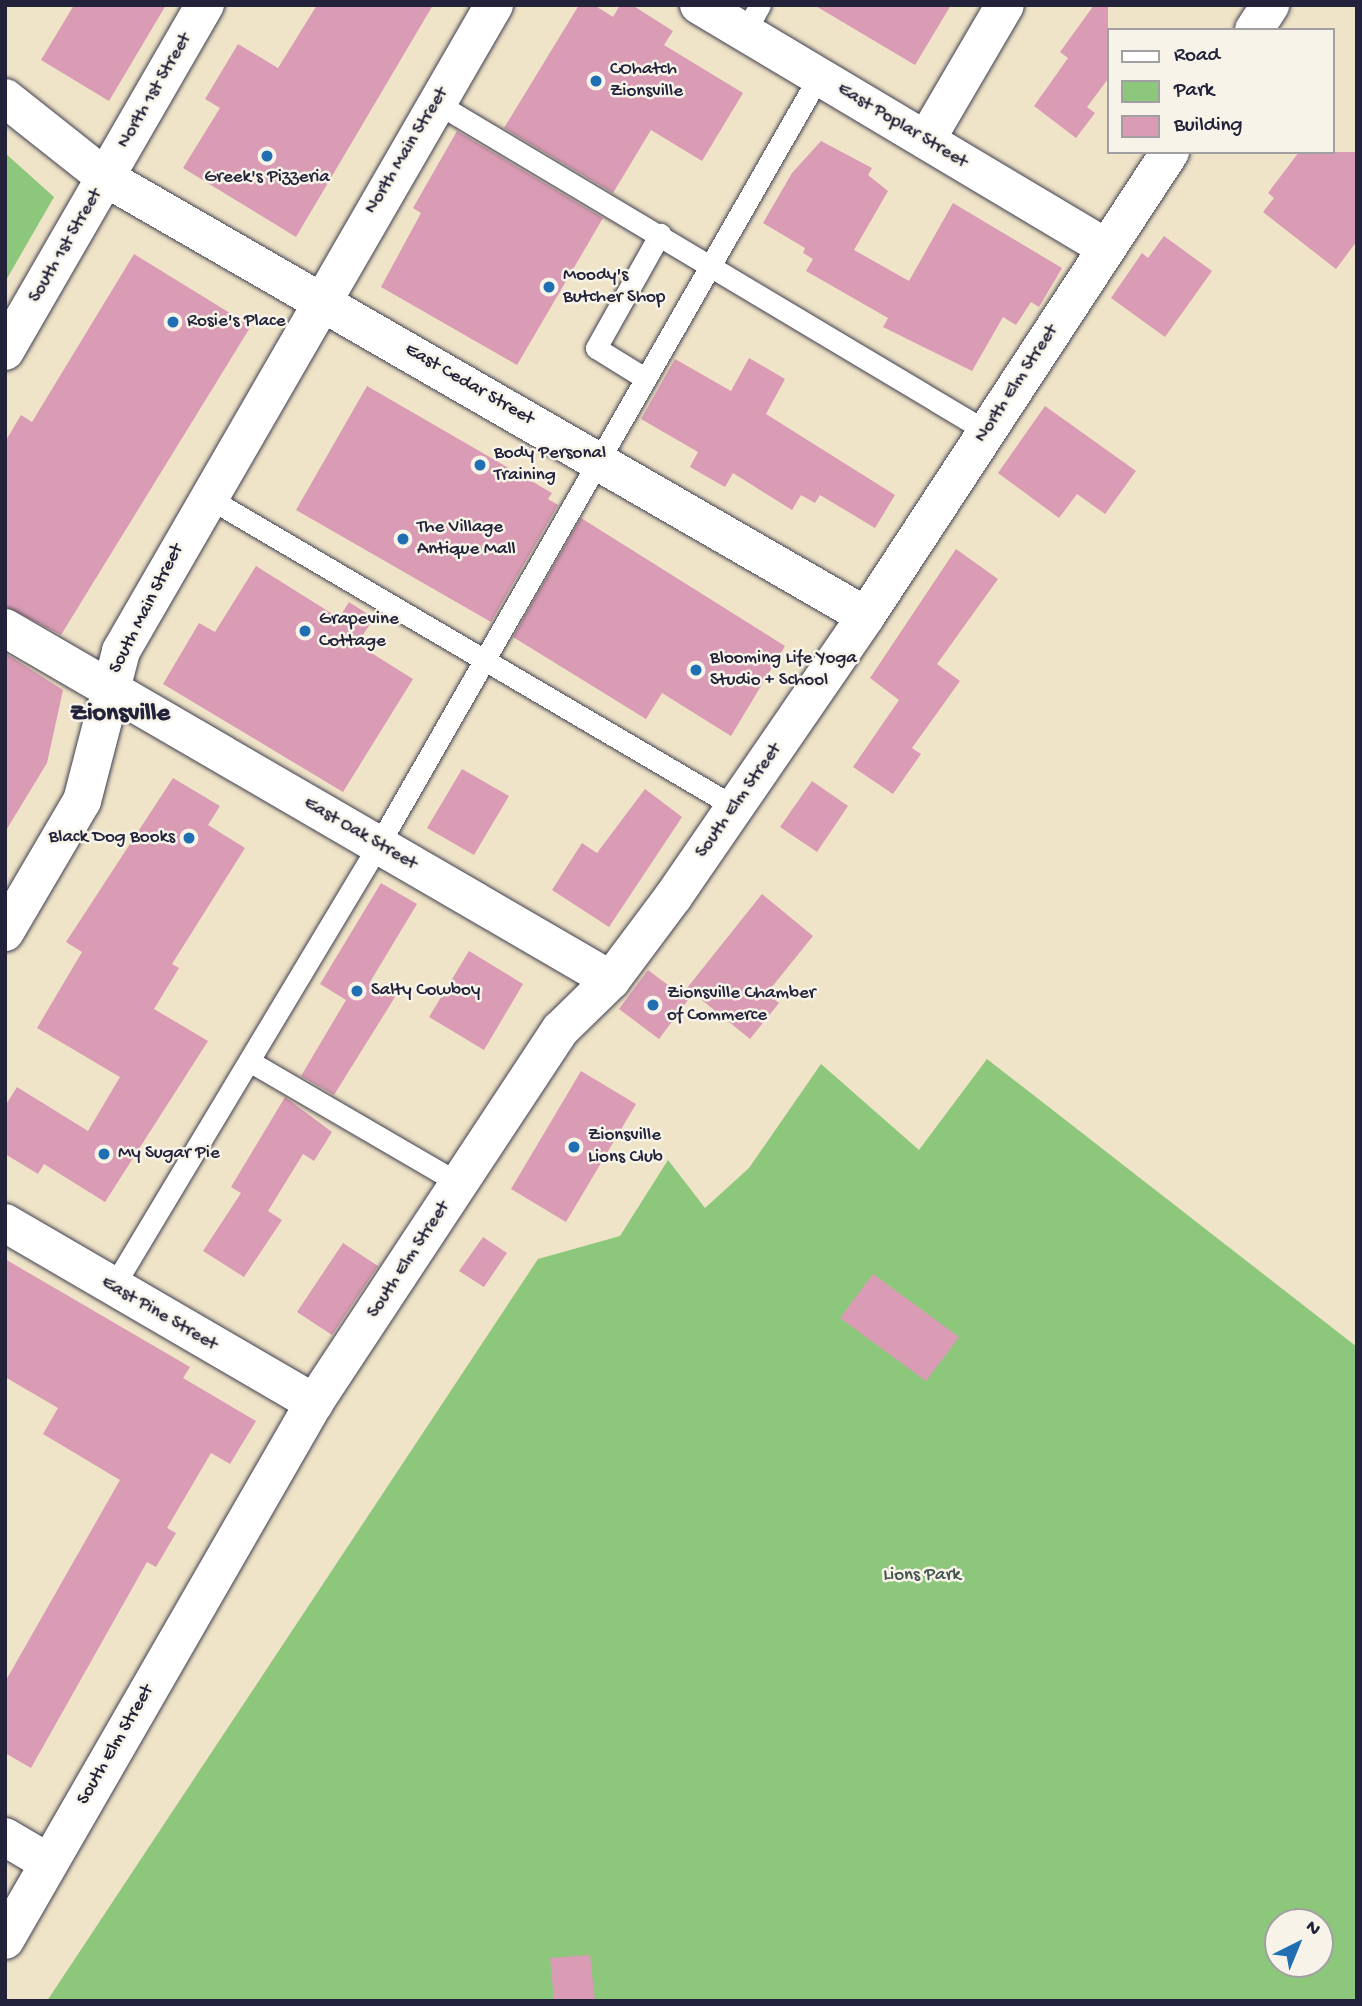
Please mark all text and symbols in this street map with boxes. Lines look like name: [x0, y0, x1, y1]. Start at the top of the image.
legend: [1106, 28, 1334, 154]
street label: North 1st Street: [113, 29, 197, 153]
text: Road: [1174, 44, 1220, 69]
place label: COhatch Zionsville: [610, 59, 683, 103]
marker: COhatch Zionsville: [588, 73, 604, 89]
street label: East Poplar Street: [833, 78, 971, 174]
text: Park: [1174, 79, 1214, 104]
street label: North Main Street: [360, 84, 454, 218]
text: Building: [1174, 114, 1243, 139]
marker: Greek's Pizzeria: [259, 148, 275, 164]
place label: Greek's Pizzeria: [204, 167, 330, 189]
street label: South 1st Street: [24, 185, 108, 307]
place label: Moody's Butcher Shop: [563, 265, 665, 309]
marker: Moody's Butcher Shop: [541, 279, 557, 295]
place label: Rosie's Place: [187, 311, 286, 333]
marker: Rosie's Place: [165, 314, 181, 330]
street label: North Elm Street: [970, 321, 1064, 447]
street label: East Cedar Street: [400, 339, 538, 431]
place label: Body Personal Training: [494, 443, 606, 487]
marker: Body Personal Training: [472, 457, 488, 473]
place label: The Village Antique Mall: [417, 517, 516, 561]
marker: The Village Antique Mall: [395, 531, 411, 547]
street label: South Main Street: [105, 541, 189, 677]
place label: Grapevine Cottage: [319, 609, 399, 653]
marker: Grapevine Cottage: [297, 623, 313, 639]
place label: Blooming Life Yoga Studio + School: [710, 648, 857, 692]
marker: Blooming Life Yoga Studio + School: [688, 662, 704, 678]
district label: Zionsville: [70, 699, 170, 731]
street label: South Elm Street: [691, 739, 787, 863]
street label: East Oak Street: [299, 792, 421, 876]
place label: Black Dog Books: [49, 827, 175, 849]
marker: Black Dog Books: [181, 830, 197, 846]
place label: Salty Cowboy: [371, 980, 480, 1002]
marker: Salty Cowboy: [349, 983, 365, 999]
place label: Zionsville Chamber of Commerce: [667, 983, 816, 1027]
marker: Zionsville Chamber of Commerce: [645, 997, 661, 1013]
place label: Zionsville Lions Club: [588, 1125, 663, 1169]
marker: Zionsville Lions Club: [566, 1139, 582, 1155]
place label: My Sugar Pie: [118, 1143, 220, 1165]
marker: My Sugar Pie: [96, 1146, 112, 1162]
street label: South Elm Street: [363, 1197, 455, 1323]
street label: East Pine Street: [97, 1272, 221, 1356]
park label: Lions Park: [883, 1565, 961, 1587]
street label: South Elm Street: [72, 1681, 160, 1809]
north arrow: [1264, 1908, 1334, 1978]
text: N: [1300, 1916, 1325, 1941]

